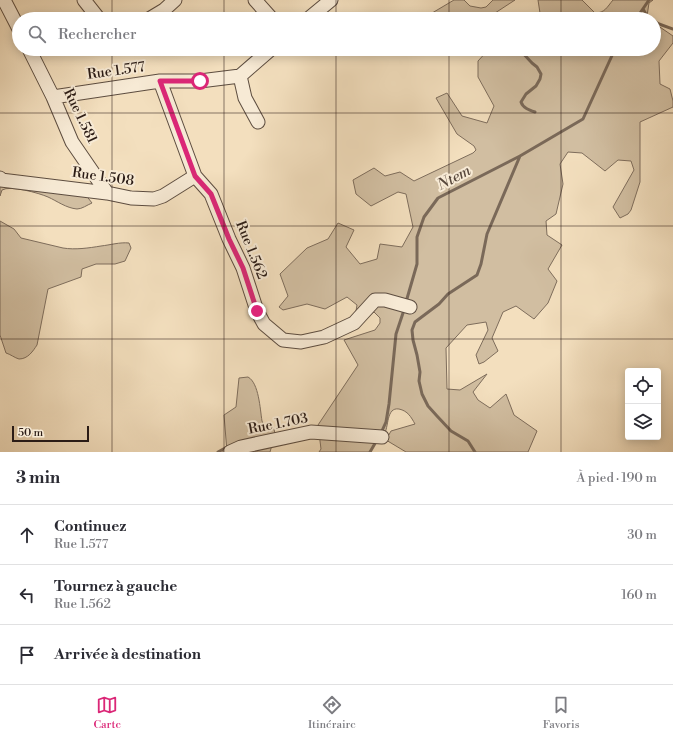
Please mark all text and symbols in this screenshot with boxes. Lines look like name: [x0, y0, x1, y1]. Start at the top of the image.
search box: [12, 12, 661, 56]
icon: search: [26, 23, 48, 45]
text: Rechercher: [58, 25, 137, 44]
street label: Rue 1.577: [86, 58, 146, 84]
route start: [191, 72, 209, 90]
street label: Rue 1.581: [59, 85, 101, 147]
water label: Ntem: [433, 161, 475, 195]
street label: Rue 1.508: [71, 164, 135, 190]
street label: Rue 1.562: [231, 218, 271, 282]
route end: [248, 302, 266, 320]
map controls: [625, 368, 661, 440]
button: locate: [625, 368, 661, 404]
button: layers: [625, 404, 661, 440]
street label: Rue 1.703: [246, 409, 310, 439]
scale bar: [12, 424, 89, 443]
text: 50 m: [18, 426, 43, 440]
text: 3 min: [16, 467, 60, 489]
text: À pied · 190 m: [576, 470, 657, 486]
text: Continuez: [54, 517, 126, 536]
icon: ahead: [16, 524, 38, 546]
text: 30 m: [627, 527, 657, 543]
text: Rue 1.577: [54, 536, 108, 552]
text: Tournez à gauche: [54, 577, 177, 596]
icon: left: [16, 584, 38, 606]
text: 160 m: [621, 587, 657, 603]
text: Rue 1.562: [54, 596, 111, 612]
icon: arrive: [16, 644, 38, 666]
text: Arrivée à destination: [54, 645, 201, 664]
tab: Carte: [93, 694, 121, 732]
tab: Itinéraire: [308, 694, 356, 732]
tab: Favoris: [543, 694, 580, 732]

